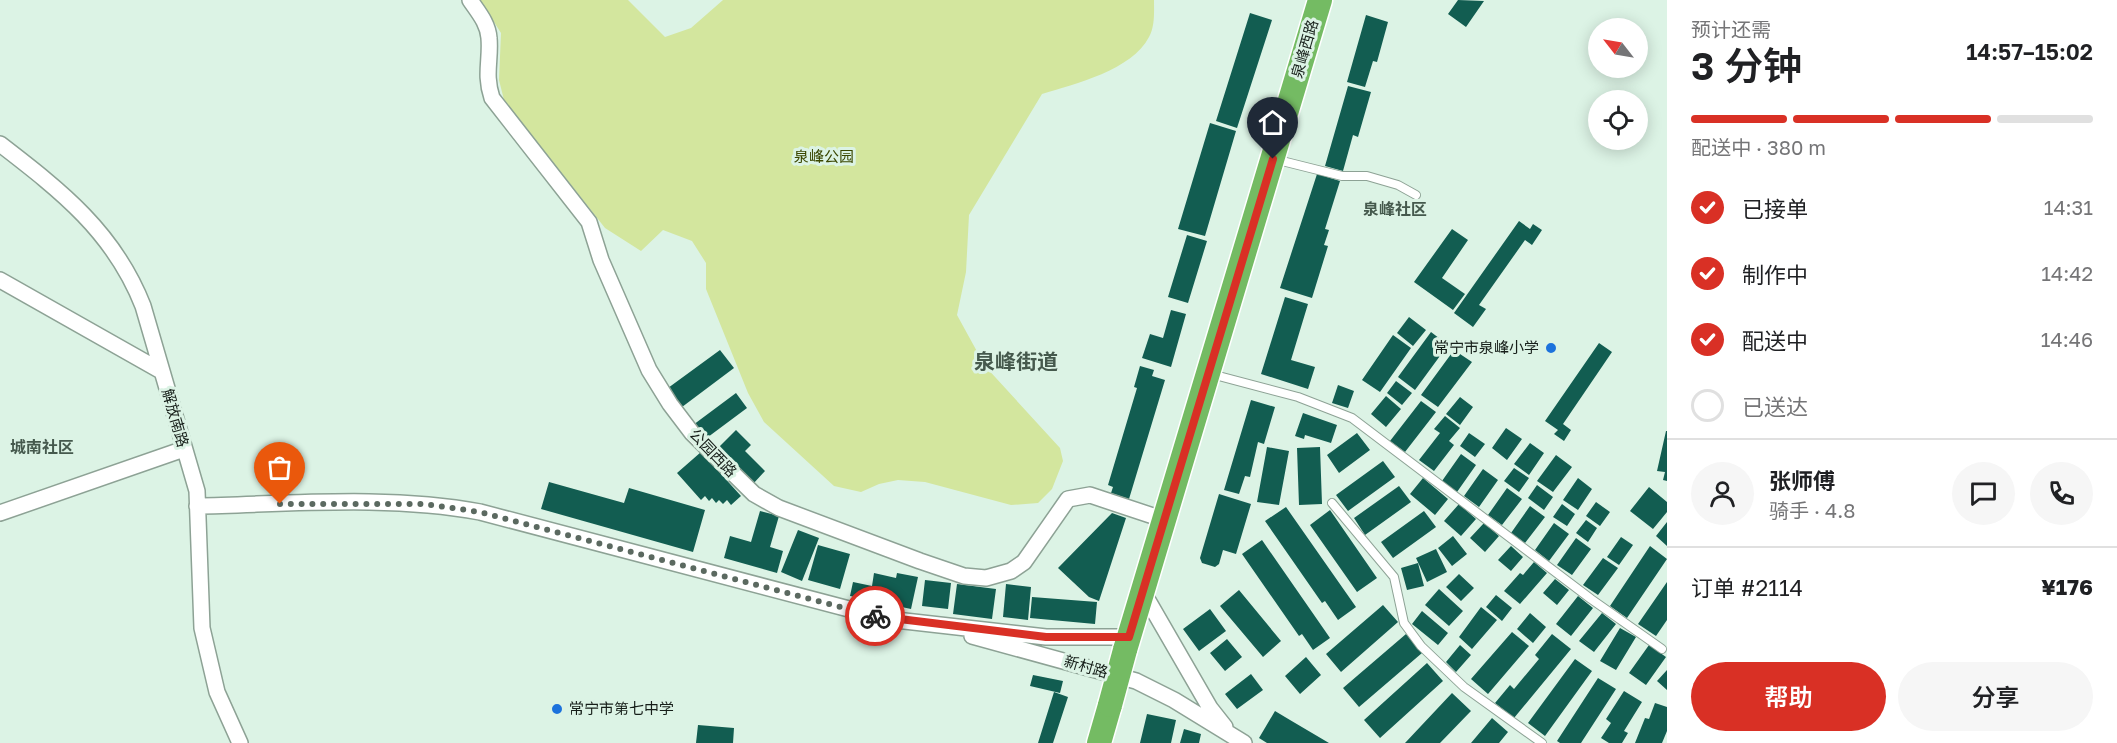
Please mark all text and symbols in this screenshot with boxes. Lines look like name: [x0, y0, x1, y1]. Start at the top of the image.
street label: 泉峰西路: [1287, 17, 1321, 80]
text: 预计还需: [1691, 17, 1771, 41]
north arrow: [1588, 18, 1648, 78]
map controls: [1588, 18, 1648, 150]
text: 14:57–15:02: [1966, 38, 2093, 65]
text: 3 分钟: [1691, 42, 1802, 89]
button: locate: [1588, 90, 1648, 150]
pin: [1247, 97, 1298, 159]
icon: home: [1256, 106, 1289, 139]
text: 配送中 · 380 m: [1691, 135, 1826, 159]
park label: 泉峰公园: [794, 147, 854, 165]
icon: check: [1691, 191, 1724, 224]
text: 已接单: [1742, 195, 1808, 222]
text: 14:31: [2044, 195, 2093, 219]
district label: 泉峰社区: [1363, 199, 1427, 219]
icon: check: [1691, 257, 1724, 290]
text: 制作中: [1742, 261, 1808, 288]
text: 14:42: [2041, 261, 2093, 285]
icon: check: [1691, 323, 1724, 356]
text: 配送中: [1742, 327, 1808, 354]
text: 14:46: [2041, 327, 2093, 351]
place label: 常宁市泉峰小学: [1434, 338, 1539, 356]
marker: 常宁市泉峰小学: [1544, 341, 1558, 355]
district label: 泉峰街道: [974, 348, 1058, 374]
street label: 解放南路: [159, 386, 193, 449]
text: 已送达: [1742, 393, 1808, 420]
street label: 公园西路: [686, 424, 741, 480]
district label: 城南社区: [10, 437, 74, 457]
pin: [254, 442, 305, 504]
icon: bag: [263, 451, 296, 484]
button: person: [1691, 462, 1754, 525]
button: chat: [1952, 462, 2015, 525]
button: phone: [2030, 462, 2093, 525]
text: 张师傅: [1769, 467, 1835, 494]
text: 骑手 · 4.8: [1769, 498, 1855, 522]
text: ¥176: [2041, 573, 2093, 600]
text: 订单 #2114: [1691, 574, 1803, 601]
courier: [845, 586, 905, 646]
icon: bike: [859, 600, 892, 633]
street label: 新村路: [1062, 651, 1110, 681]
button: 帮助: [1691, 662, 1886, 731]
button: 分享: [1898, 662, 2093, 731]
place label: 常宁市第七中学: [569, 699, 674, 717]
marker: 常宁市第七中学: [550, 702, 564, 716]

